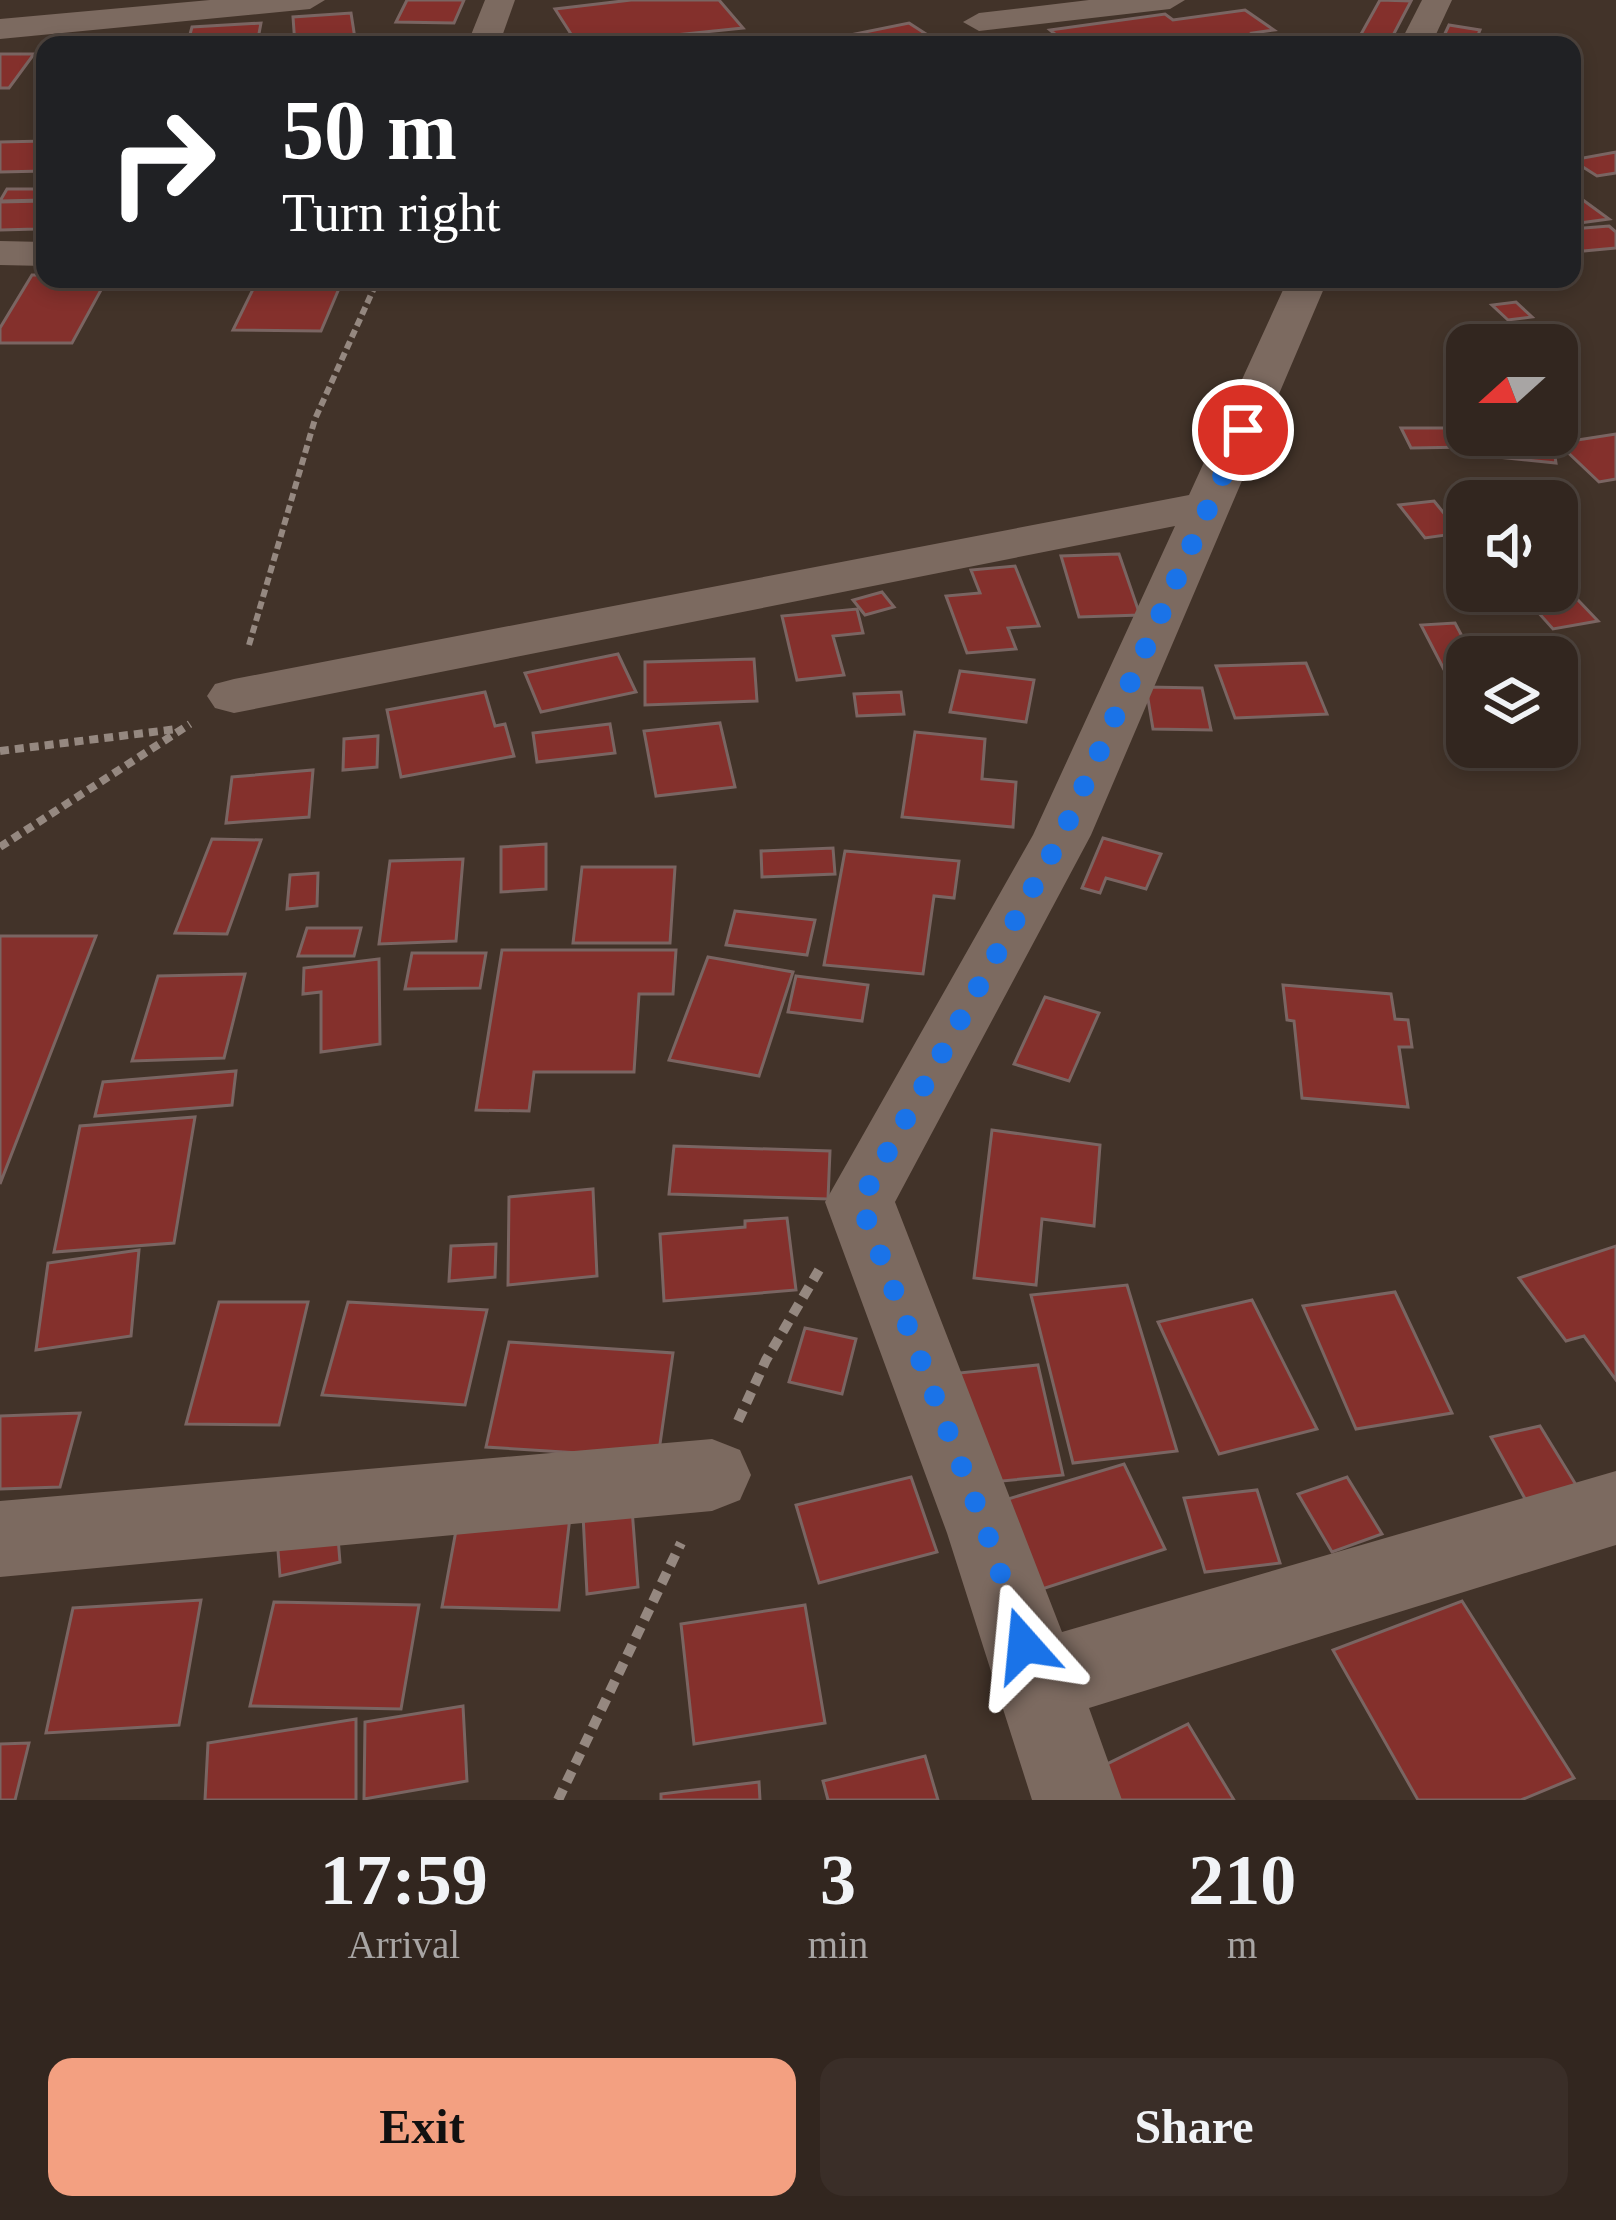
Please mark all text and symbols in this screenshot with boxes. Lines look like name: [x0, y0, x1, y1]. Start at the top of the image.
icon: right: [84, 84, 240, 240]
text: 50 m: [282, 84, 457, 177]
text: Turn right: [282, 183, 501, 243]
north arrow: [1446, 324, 1578, 456]
map controls: [1446, 324, 1578, 768]
pin: [1192, 379, 1294, 481]
icon: arrive: [1210, 397, 1276, 463]
button: sound: [1446, 480, 1578, 612]
button: layers: [1446, 636, 1578, 768]
position arrow: [961, 1582, 1087, 1708]
text: 17:59: [320, 1840, 488, 1920]
text: 3: [820, 1840, 856, 1920]
text: 210: [1188, 1840, 1296, 1920]
text: Arrival: [348, 1923, 460, 1966]
text: min: [808, 1923, 868, 1966]
text: m: [1227, 1923, 1257, 1966]
button: Exit: [48, 2058, 796, 2196]
button: Share: [820, 2058, 1568, 2196]

